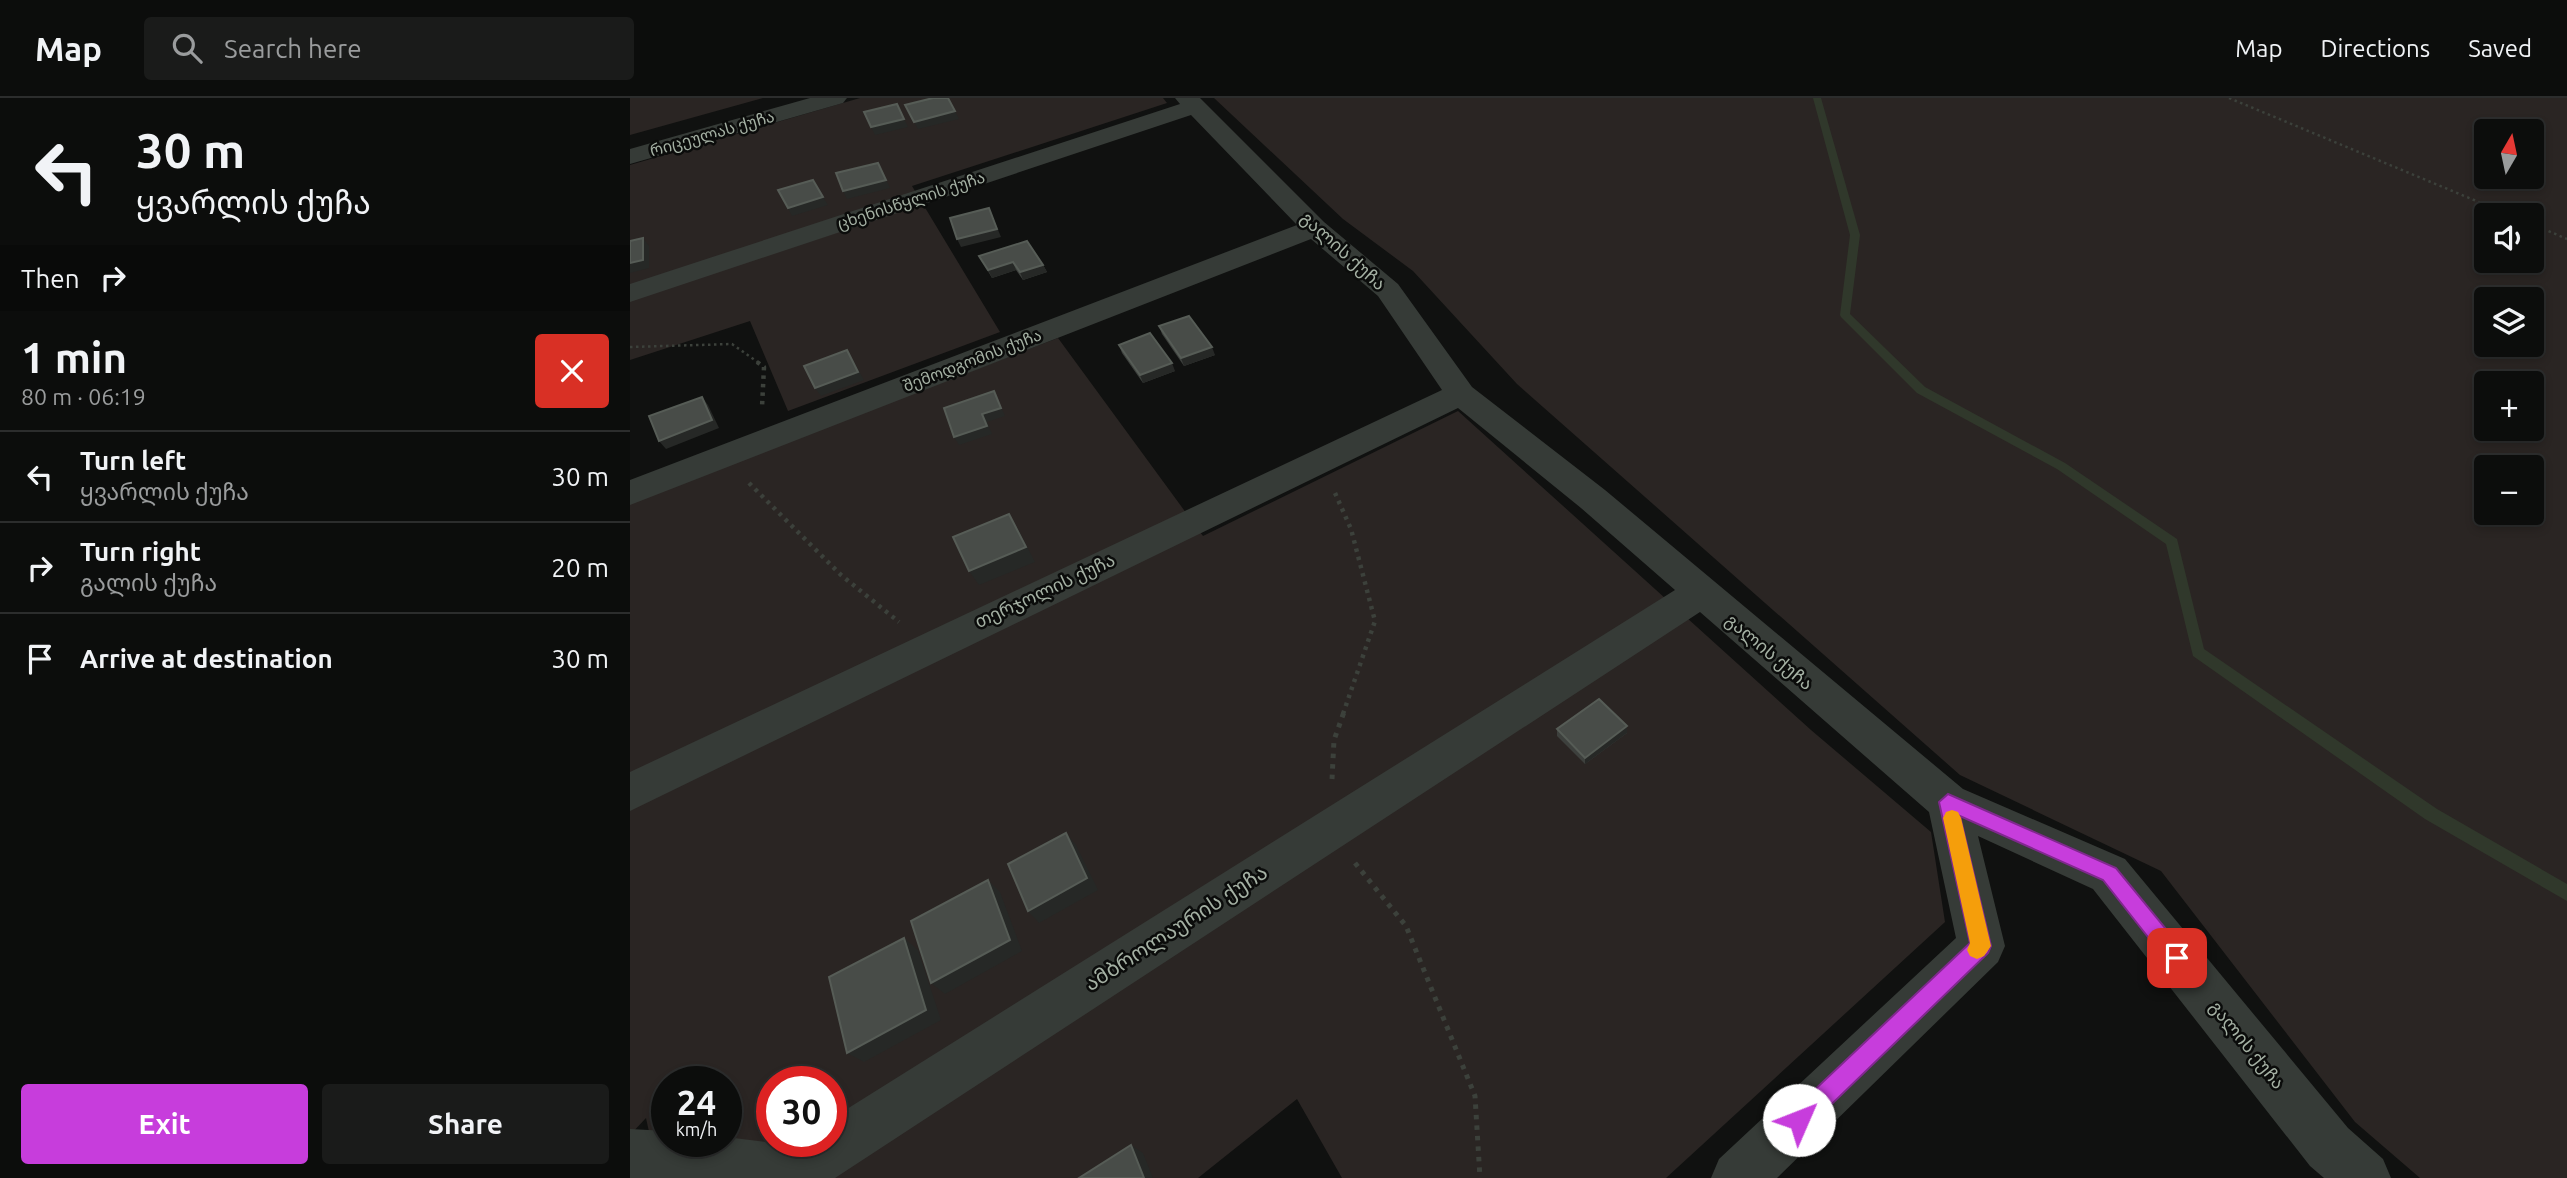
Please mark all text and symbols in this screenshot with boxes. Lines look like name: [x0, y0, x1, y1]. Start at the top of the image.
search box: [144, 17, 634, 80]
icon: search: [168, 29, 206, 67]
text: Map: [35, 30, 102, 67]
text: Search here: [224, 34, 362, 63]
text: Map: [2235, 35, 2282, 62]
text: Directions: [2320, 35, 2430, 62]
text: Saved: [2468, 35, 2532, 62]
street label: რიცეულას ქუჩა: [648, 107, 777, 161]
north arrow: [2474, 119, 2544, 189]
map controls: [2474, 119, 2544, 525]
text: 30 m: [136, 122, 245, 177]
icon: left: [21, 126, 112, 217]
street label: ცხენისწყლის ქუჩა: [835, 168, 988, 234]
text: ყვარლის ქუჩა: [136, 184, 371, 220]
button: sound: [2474, 203, 2544, 273]
street label: გალის ქუჩა: [1296, 207, 1390, 295]
icon: right: [94, 259, 132, 297]
text: Then: [21, 264, 80, 293]
button: layers: [2474, 287, 2544, 357]
street label: შემოდგომის ქუჩა: [900, 325, 1044, 397]
text: 1 min: [21, 334, 127, 381]
button: close: [535, 334, 609, 408]
button: +: [2474, 371, 2544, 441]
text: 80 m · 06:19: [21, 384, 146, 409]
text: Turn left: [80, 446, 186, 475]
button: −: [2474, 455, 2544, 525]
icon: left: [21, 458, 59, 496]
text: 30 m: [551, 462, 609, 491]
text: ყვარლის ქუჩა: [80, 479, 249, 504]
text: Turn right: [80, 537, 201, 566]
icon: right: [21, 549, 59, 587]
street label: თერჯოლის ქუჩა: [971, 549, 1119, 633]
text: 20 m: [551, 553, 609, 582]
text: გალის ქუჩა: [80, 570, 217, 595]
street label: გალის ქუჩა: [1721, 609, 1817, 695]
icon: arrive: [21, 640, 59, 678]
text: Arrive at destination: [80, 644, 333, 673]
text: 30 m: [551, 644, 609, 673]
street label: ამბროლაურის ქუჩა: [1080, 859, 1272, 997]
pin: [2147, 928, 2207, 988]
icon: arrive: [2158, 939, 2196, 977]
street label: გალის ქუჩა: [2205, 996, 2289, 1094]
speed limit sign: 30: [756, 1066, 847, 1157]
text: 24: [677, 1082, 716, 1122]
position arrow: [1762, 1083, 1836, 1157]
button: Exit: [21, 1084, 308, 1164]
button: Share: [322, 1084, 609, 1164]
text: km/h: [676, 1119, 717, 1139]

